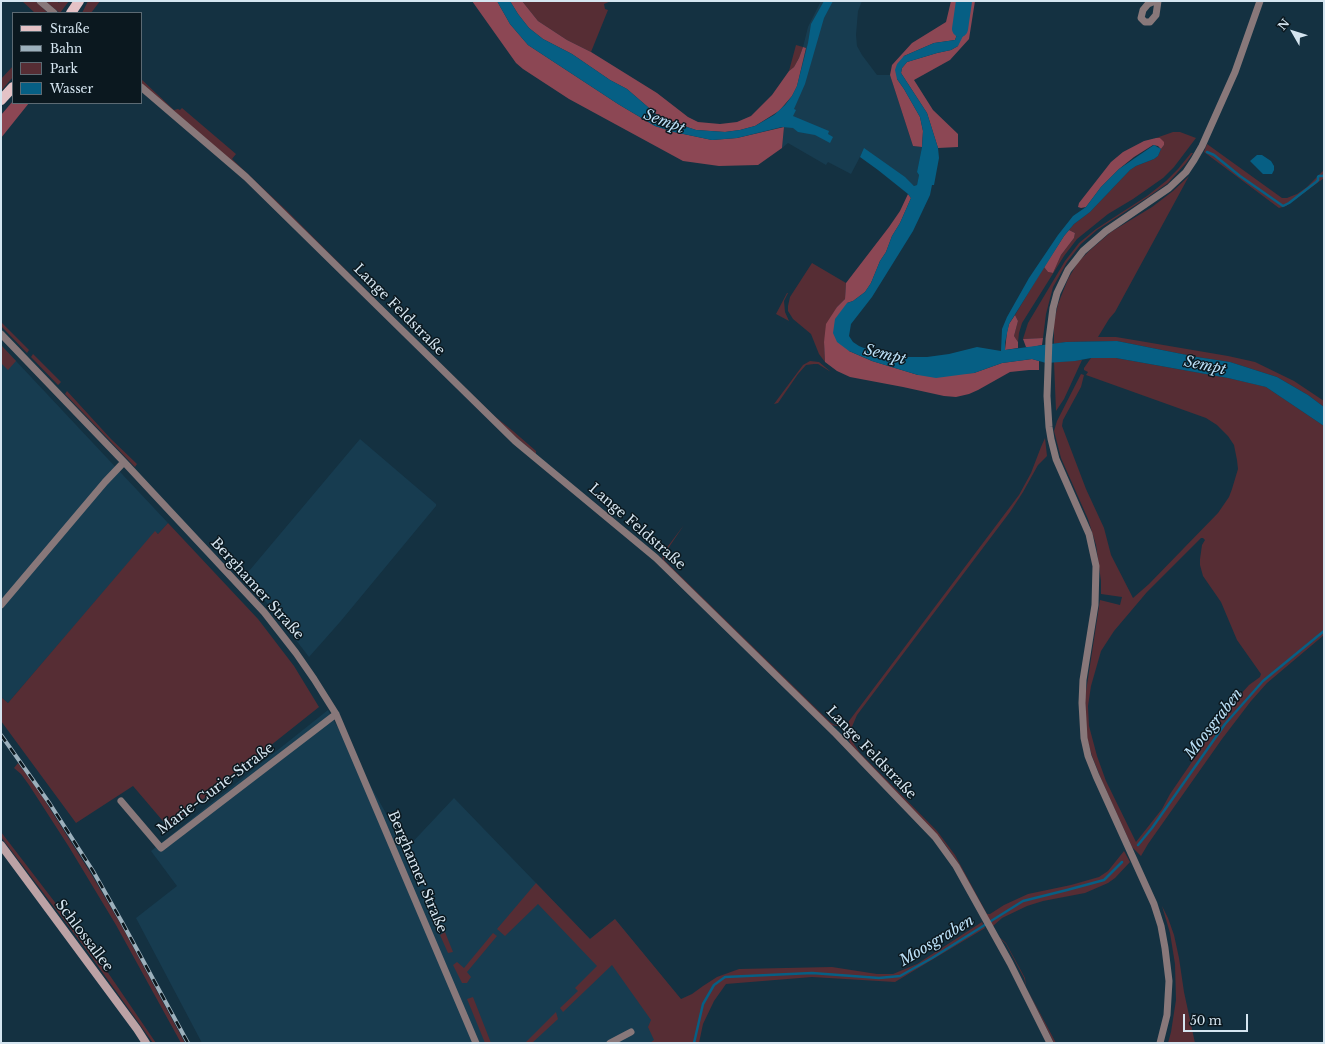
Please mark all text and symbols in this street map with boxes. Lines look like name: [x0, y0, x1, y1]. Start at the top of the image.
legend: [12, 12, 142, 104]
north arrow: [1273, 12, 1313, 52]
text: N: [1275, 16, 1292, 33]
text: Straße: [50, 21, 90, 36]
text: Bahn: [50, 41, 82, 56]
text: Park: [50, 61, 78, 76]
text: Wasser: [50, 81, 93, 96]
water label: Sempt: [641, 106, 687, 138]
street label: Lange Feldstraße: [350, 261, 448, 359]
water label: Sempt: [862, 341, 908, 369]
water label: Sempt: [1182, 353, 1228, 379]
street label: Lange Feldstraße: [585, 480, 689, 574]
street label: Berghamer Straße: [207, 535, 307, 643]
water label: Moosgraben: [1181, 685, 1247, 763]
street label: Lange Feldstraße: [822, 703, 920, 803]
street label: Marie-Curie-Straße: [154, 740, 278, 838]
street label: Berghamer Straße: [384, 808, 450, 936]
street label: Schlossallee: [52, 897, 116, 975]
water label: Moosgraben: [896, 912, 978, 970]
scale bar: [1185, 1006, 1250, 1032]
text: 50 m: [1190, 1013, 1222, 1028]

